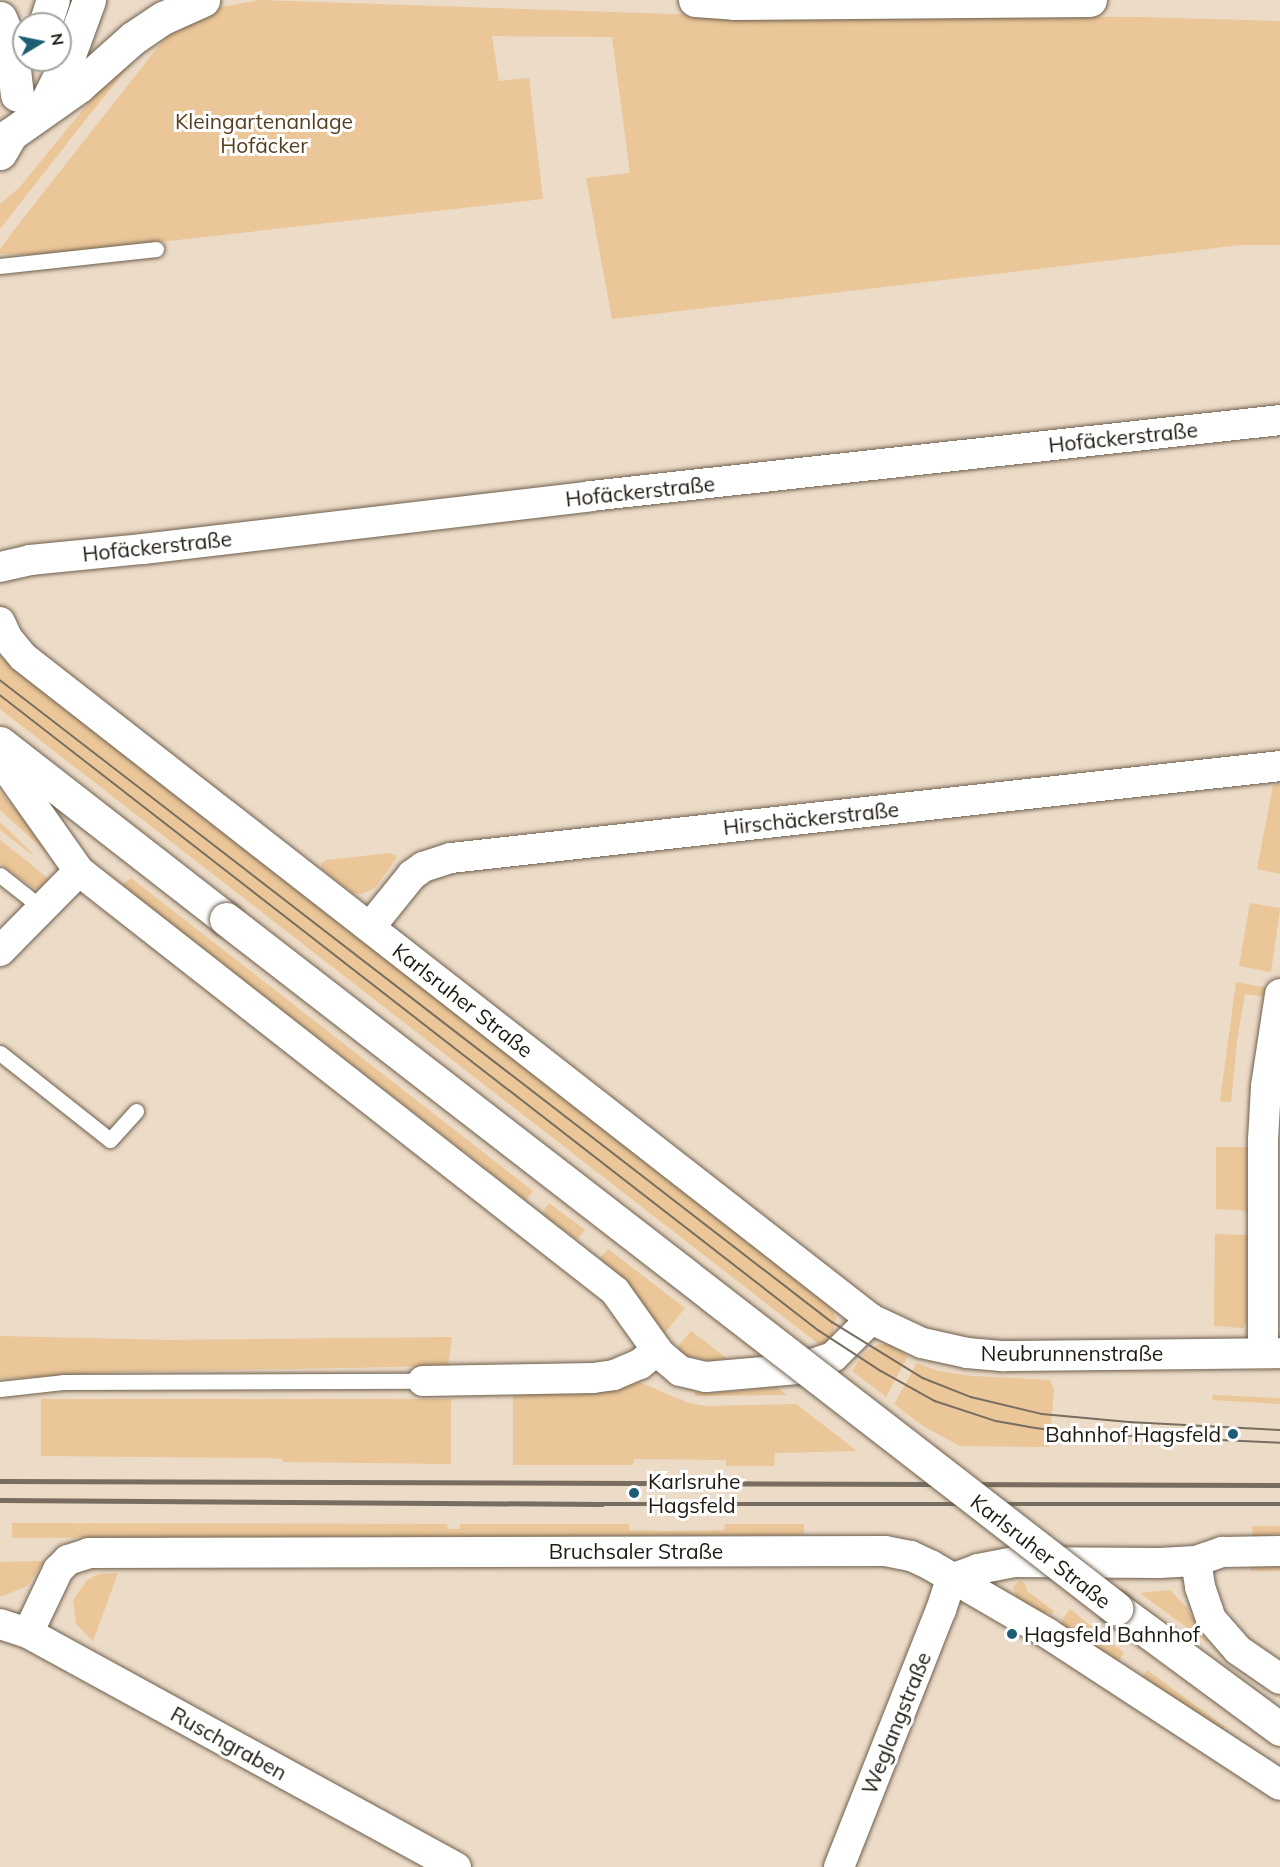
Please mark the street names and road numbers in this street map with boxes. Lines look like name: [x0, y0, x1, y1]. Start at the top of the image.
street label: Hofäckerstraße: [1047, 417, 1199, 457]
street label: Hofäckerstraße: [564, 471, 716, 511]
street label: Hofäckerstraße: [81, 526, 233, 566]
street label: Hirschäckerstraße: [722, 796, 900, 840]
street label: Karlsruher Straße: [388, 938, 538, 1062]
street label: Neubrunnenstraße: [981, 1340, 1163, 1366]
street label: Karlsruher Straße: [966, 1489, 1116, 1613]
street label: Bruchsaler Straße: [549, 1538, 723, 1564]
street label: Weglangstraße: [856, 1648, 936, 1798]
street label: Ruschgraben: [167, 1701, 291, 1785]

